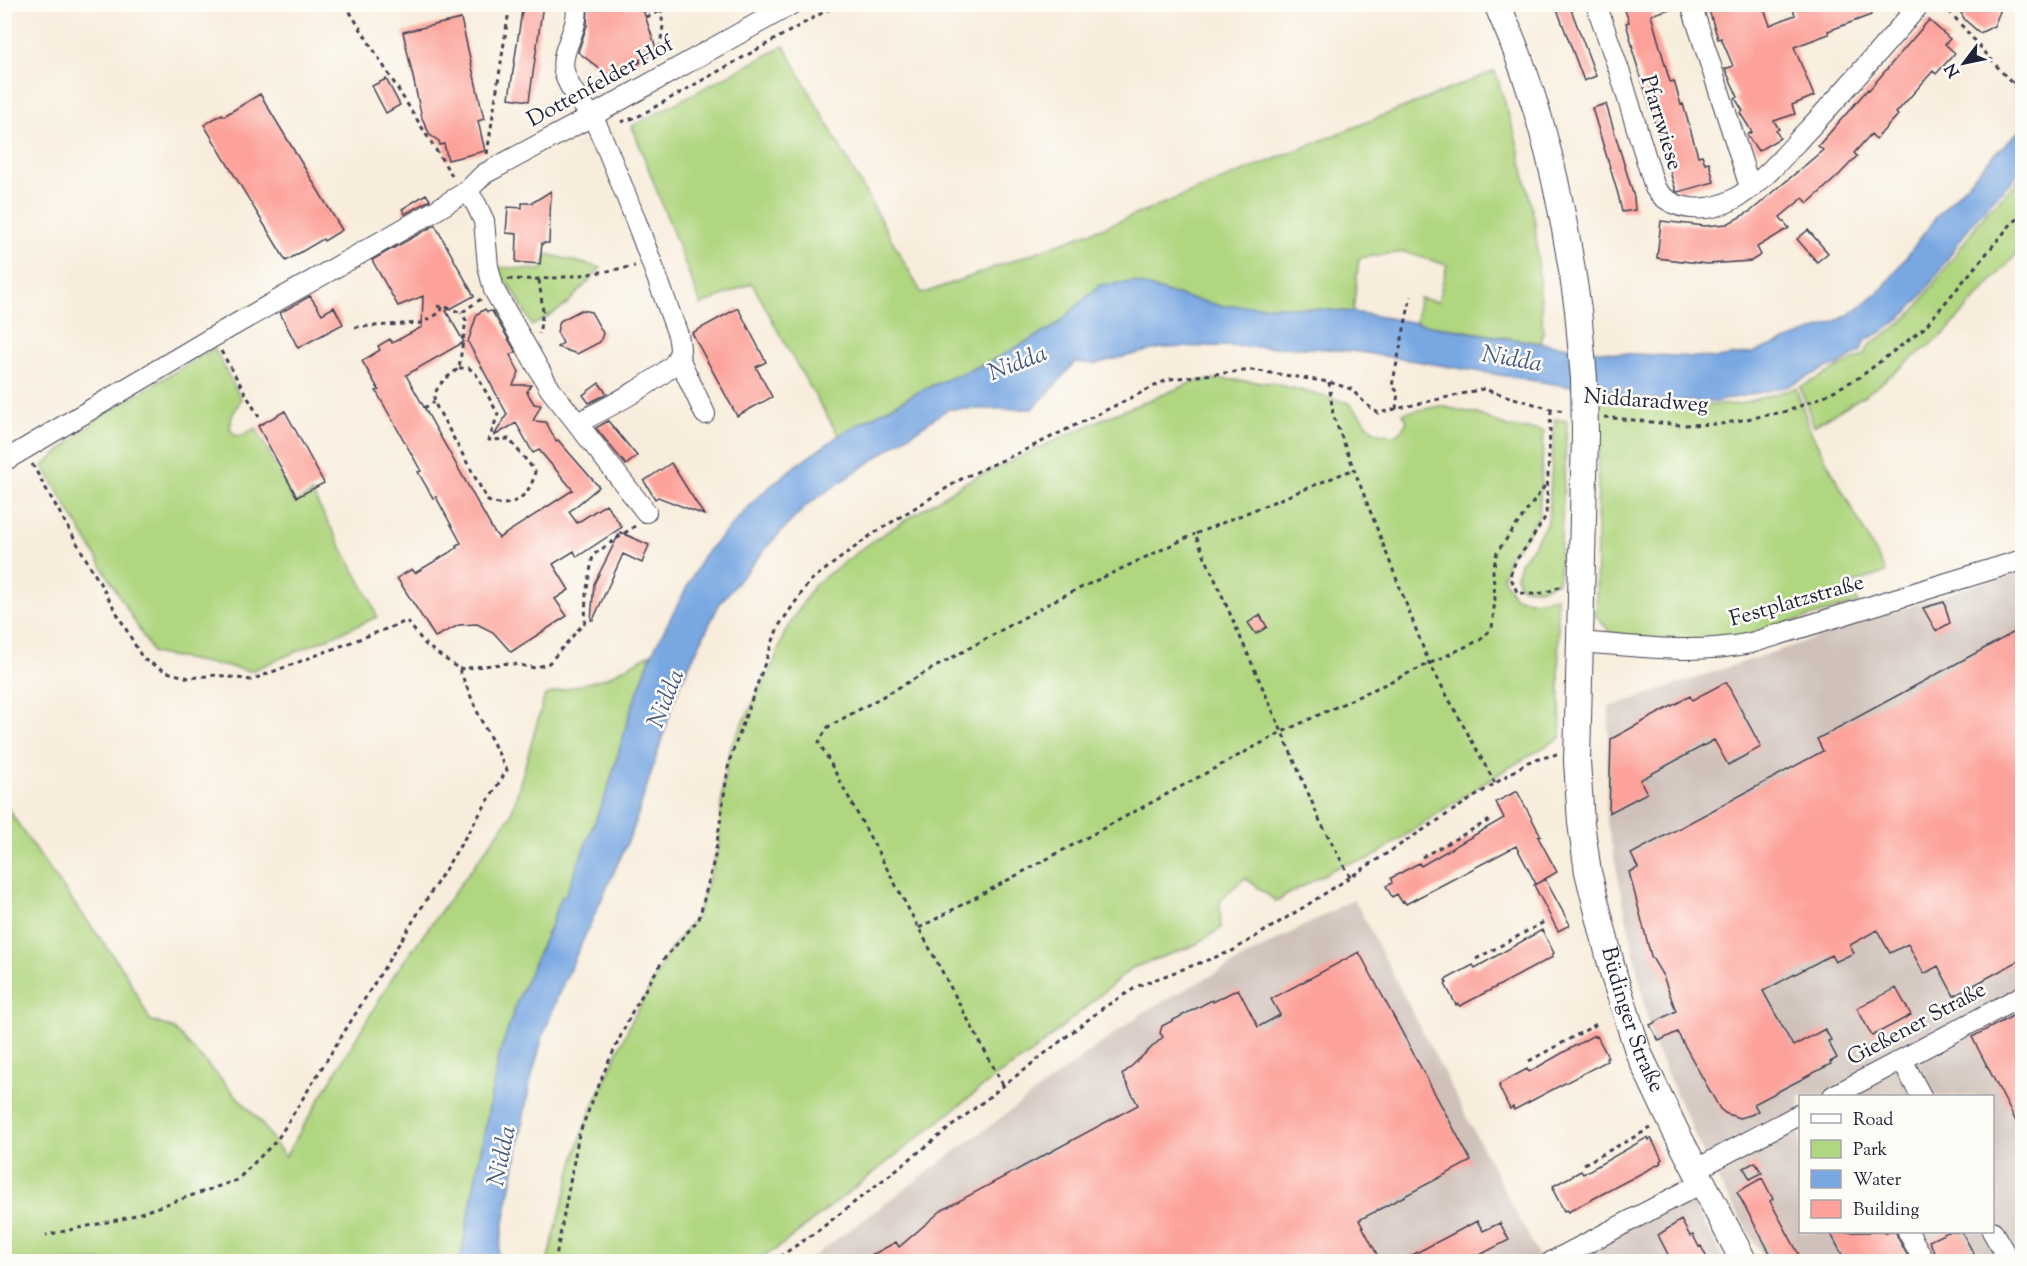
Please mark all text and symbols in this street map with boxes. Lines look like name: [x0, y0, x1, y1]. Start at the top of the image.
street label: Dottenfelder Hof: [522, 29, 681, 137]
north arrow: [1934, 33, 1994, 93]
text: N: [1940, 58, 1967, 81]
street label: Pfarrwiese: [1630, 72, 1690, 174]
water label: Nidda: [984, 337, 1052, 391]
water label: Nidda: [1479, 338, 1545, 382]
street label: Niddaradweg: [1582, 382, 1710, 422]
street label: Festplatzstraße: [1726, 568, 1868, 636]
water label: Nidda: [640, 665, 694, 733]
street label: Büdinger Straße: [1591, 944, 1671, 1098]
street label: Gießener Straße: [1842, 975, 1992, 1075]
legend: [1799, 1095, 1994, 1233]
text: Road: [1853, 1108, 1893, 1134]
water label: Nidda: [480, 1123, 526, 1189]
text: Park: [1853, 1138, 1888, 1164]
text: Water: [1853, 1168, 1902, 1194]
text: Building: [1853, 1198, 1919, 1224]

